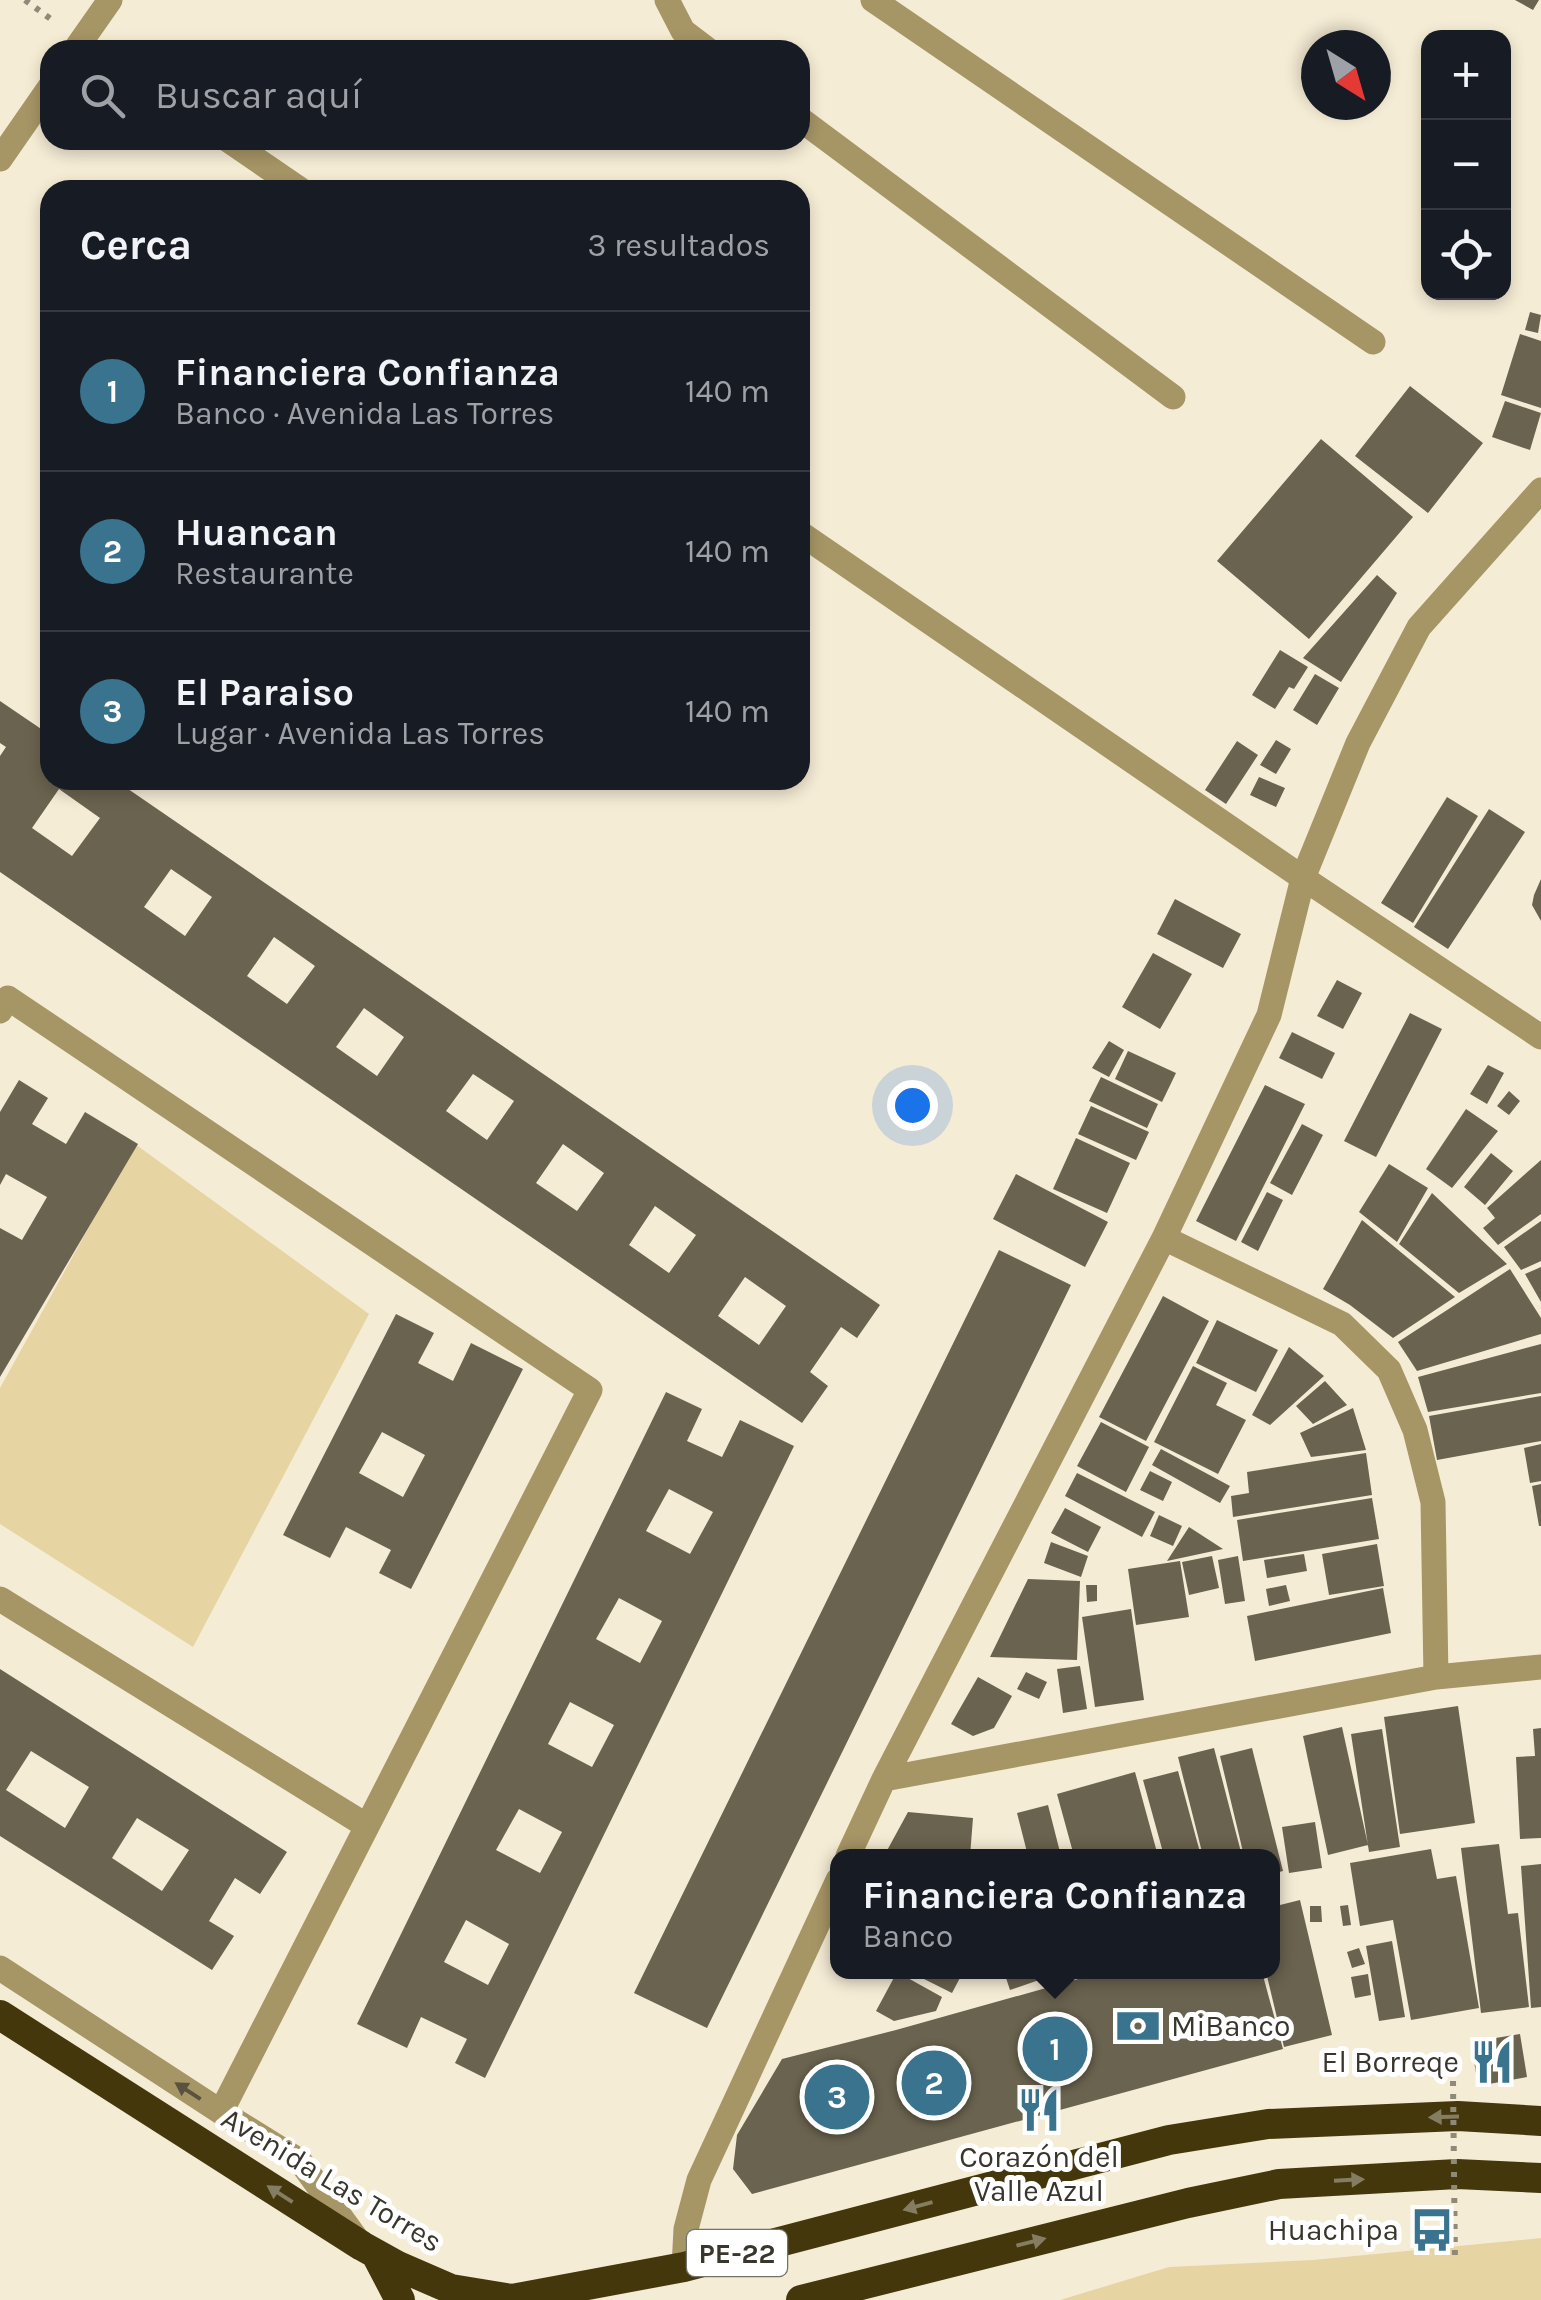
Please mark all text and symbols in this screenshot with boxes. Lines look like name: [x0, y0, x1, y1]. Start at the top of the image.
north arrow: [1301, 30, 1391, 120]
map controls: [1421, 30, 1511, 300]
button: +: [1421, 30, 1511, 120]
search box: [40, 40, 810, 150]
icon: search: [75, 68, 130, 123]
text: Buscar aquí: [155, 73, 362, 118]
button: −: [1421, 120, 1511, 210]
button: locate: [1421, 210, 1511, 300]
text: Cerca: [80, 220, 192, 270]
text: 3 resultados: [587, 227, 770, 264]
text: Financiera Confianza: [175, 350, 560, 395]
text: 1: [107, 373, 118, 410]
text: 140 m: [685, 373, 770, 410]
text: Banco · Avenida Las Torres: [175, 395, 554, 432]
text: Huancan: [175, 510, 338, 555]
text: 2: [103, 533, 122, 570]
text: 140 m: [685, 533, 770, 570]
text: Restaurante: [175, 555, 354, 592]
text: El Paraiso: [175, 670, 354, 715]
text: 3: [103, 693, 122, 730]
text: 140 m: [685, 693, 770, 730]
text: Lugar · Avenida Las Torres: [175, 715, 545, 752]
your location: [887, 1080, 938, 1131]
popup: [830, 1849, 1280, 1979]
text: Financiera Confianza: [863, 1873, 1247, 1918]
text: Banco: [863, 1918, 953, 1955]
bank icon: MiBanco: [1114, 2002, 1162, 2050]
place label: MiBanco: [1171, 2008, 1291, 2044]
pin: 1: [1022, 2012, 1088, 2086]
restaurant icon: El Borreqe: [1468, 2038, 1516, 2086]
place label: El Borreqe: [1322, 2044, 1459, 2080]
pin: 2: [902, 2046, 966, 2120]
pin: 3: [804, 2060, 870, 2134]
one-way arrow: [175, 2082, 202, 2100]
restaurant icon: Corazón del Valle Azul: [1015, 2086, 1063, 2134]
street label: Avenida Las Torres: [215, 2100, 449, 2260]
one-way arrow: [1427, 2109, 1459, 2125]
place label: Corazón del Valle Azul: [959, 2139, 1119, 2209]
one-way arrow: [1334, 2172, 1365, 2188]
one-way arrow: [266, 2185, 294, 2203]
one-way arrow: [903, 2198, 934, 2214]
bus stop icon: Huachipa: [1408, 2206, 1456, 2254]
place label: Huachipa: [1268, 2212, 1399, 2248]
road number: PE-22: [687, 2230, 787, 2276]
one-way arrow: [1016, 2234, 1047, 2250]

